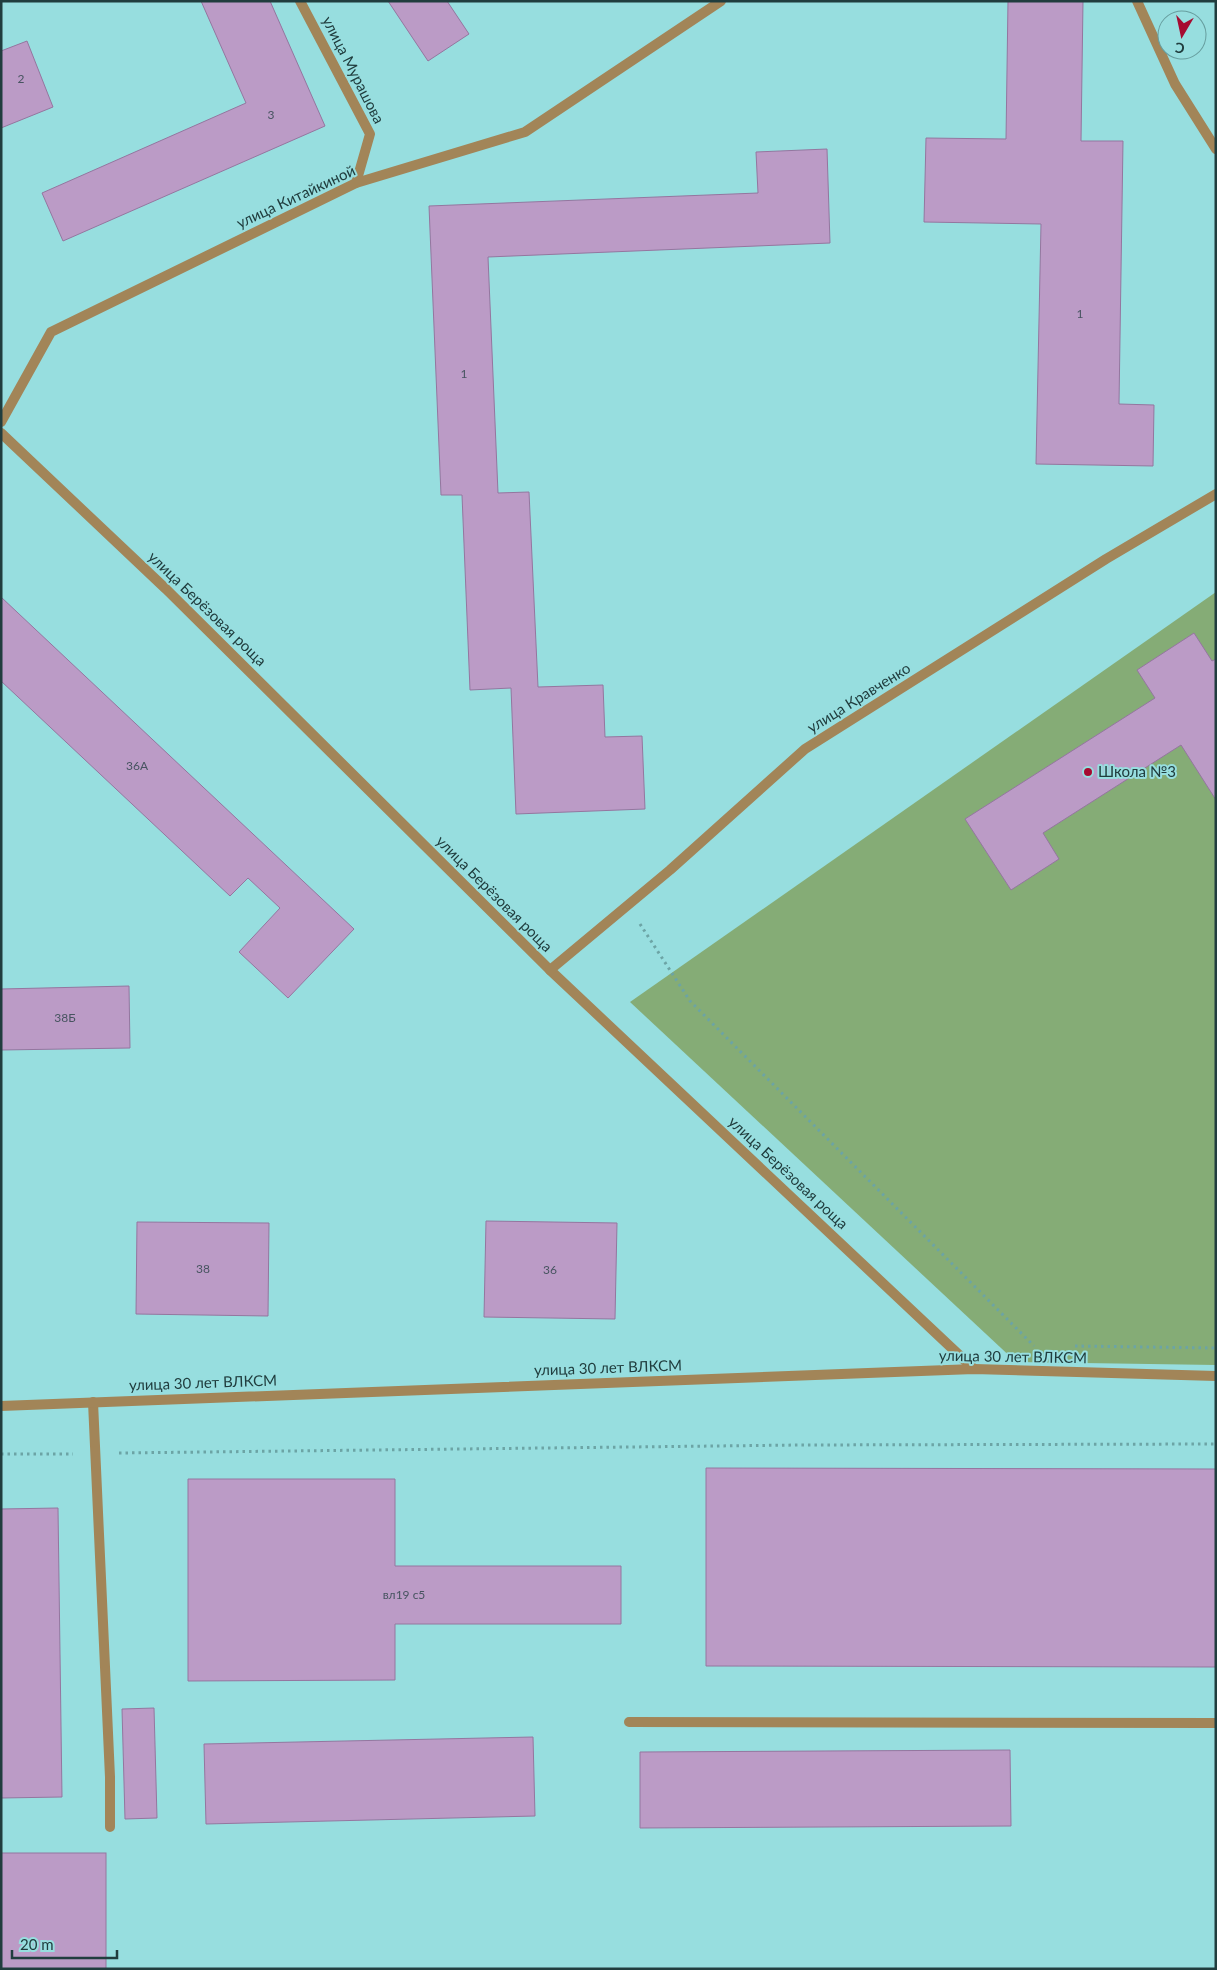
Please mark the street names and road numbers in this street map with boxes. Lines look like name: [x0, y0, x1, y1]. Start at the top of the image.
street label: улица Мурашова: [319, 13, 389, 126]
street label: улица Китайкиной: [233, 161, 358, 232]
street label: улица Берёзовая роща: [145, 547, 270, 669]
street label: улица Кравченко: [804, 658, 913, 736]
street label: улица Берёзовая роща: [433, 831, 557, 955]
street label: улица Берёзовая роща: [725, 1112, 852, 1232]
street label: улица 30 лет ВЛКСМ: [939, 1346, 1087, 1366]
street label: улица 30 лет ВЛКСМ: [534, 1355, 682, 1379]
street label: улица 30 лет ВЛКСМ: [129, 1370, 277, 1394]

